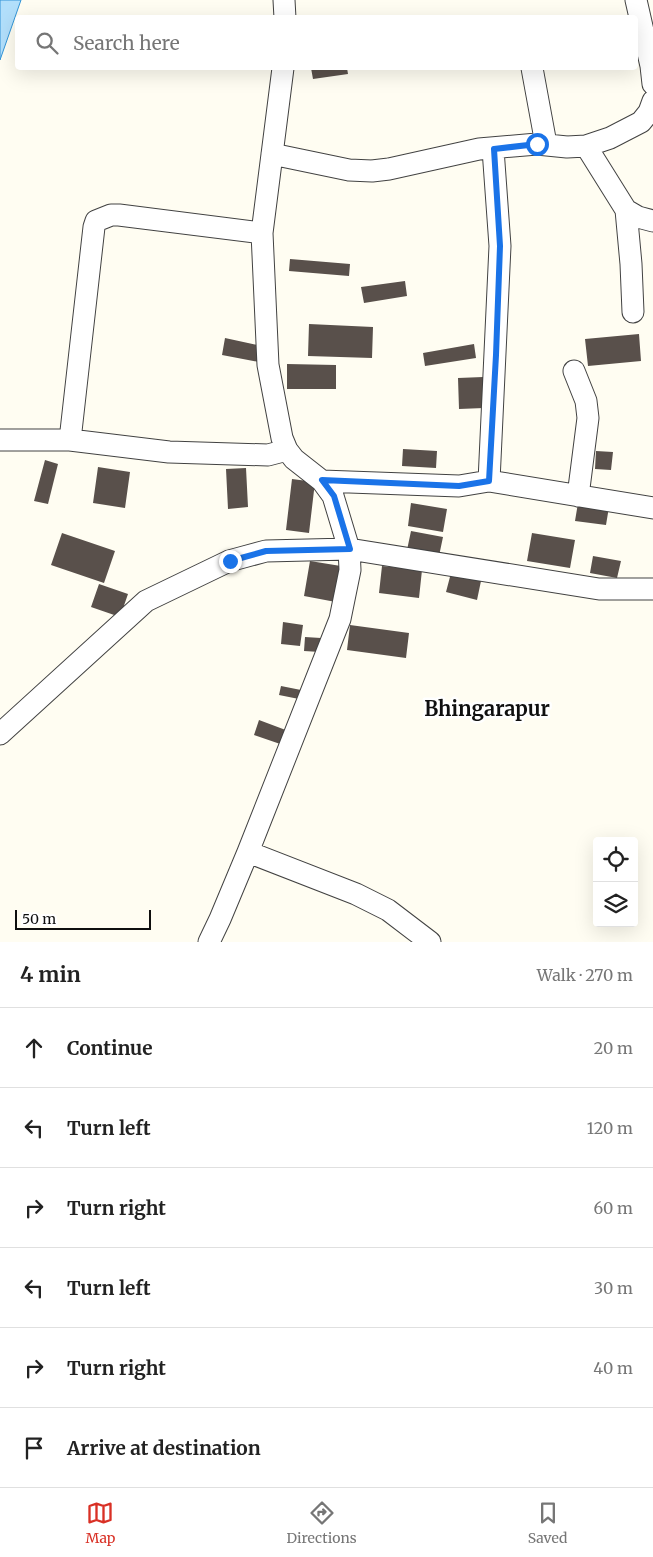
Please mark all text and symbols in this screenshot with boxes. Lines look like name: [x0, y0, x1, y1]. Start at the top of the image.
search box: [15, 15, 638, 70]
icon: search: [33, 29, 61, 57]
text: Search here: [73, 31, 180, 55]
route start: [526, 133, 549, 156]
route end: [219, 550, 242, 573]
district label: Bhingarapur: [424, 696, 550, 721]
map controls: [593, 837, 638, 927]
button: locate: [593, 837, 638, 882]
button: layers: [593, 882, 638, 927]
scale bar: [15, 907, 151, 930]
text: 50 m: [22, 910, 56, 928]
text: 4 min: [20, 961, 81, 988]
text: Walk · 270 m: [537, 965, 633, 985]
icon: ahead: [20, 1034, 48, 1062]
text: Continue: [67, 1036, 153, 1060]
text: 20 m: [594, 1038, 633, 1058]
icon: left: [20, 1114, 48, 1142]
text: Turn left: [67, 1116, 151, 1140]
text: 120 m: [587, 1118, 633, 1138]
icon: right: [20, 1194, 48, 1222]
text: Turn right: [67, 1196, 166, 1220]
text: 60 m: [593, 1198, 633, 1218]
icon: left: [20, 1274, 48, 1302]
text: Turn left: [67, 1276, 151, 1300]
text: 30 m: [594, 1278, 633, 1298]
icon: right: [20, 1354, 48, 1382]
text: Turn right: [67, 1356, 166, 1380]
text: 40 m: [593, 1358, 633, 1378]
icon: arrive: [20, 1434, 48, 1462]
text: Arrive at destination: [67, 1436, 261, 1460]
tab: Map: [86, 1499, 115, 1547]
tab: Directions: [287, 1499, 357, 1547]
tab: Saved: [528, 1499, 567, 1547]

